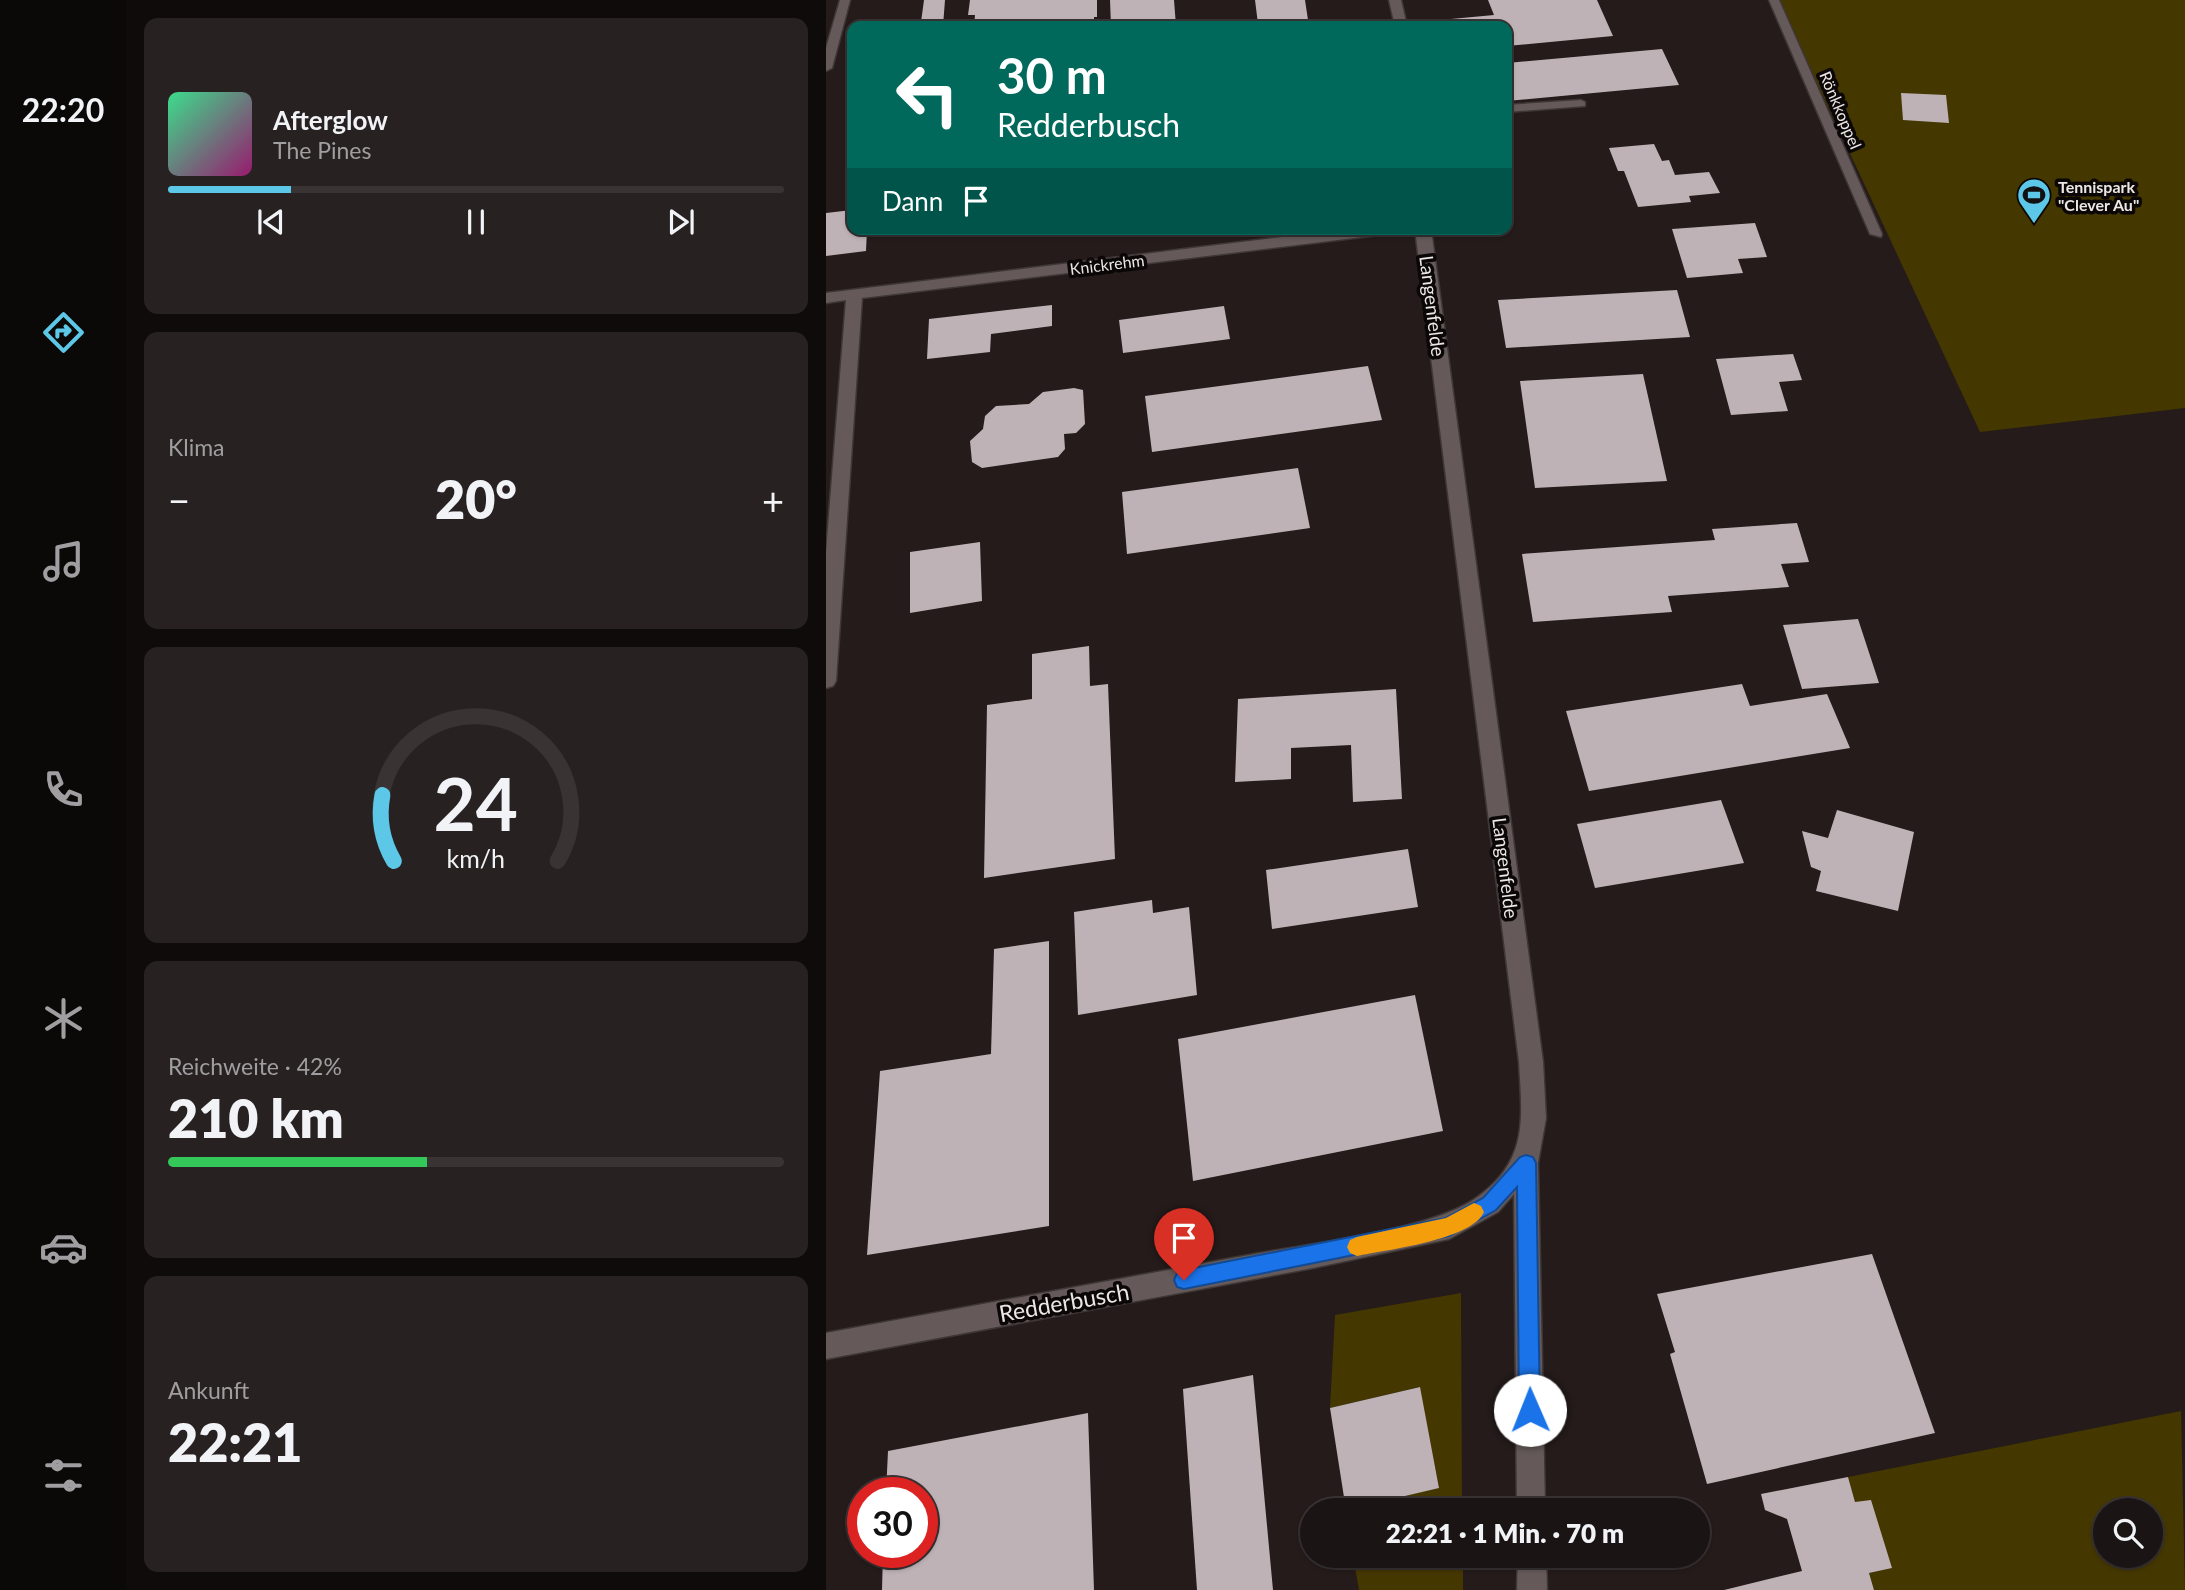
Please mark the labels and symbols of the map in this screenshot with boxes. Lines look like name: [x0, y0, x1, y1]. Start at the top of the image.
street label: Rönkkoppel: [1816, 68, 1866, 152]
sports icon: Tennispark "Clever Au": [2015, 176, 2053, 225]
place label: Tennispark "Clever Au": [2058, 177, 2139, 214]
street label: Knickrehm: [1069, 250, 1145, 278]
street label: Langenfelde: [1415, 254, 1451, 358]
street label: Langenfelde: [1488, 816, 1524, 920]
pin: [1154, 1208, 1214, 1280]
street label: Redderbusch: [997, 1277, 1131, 1327]
position arrow: [1493, 1373, 1567, 1447]
speed limit sign: 30: [847, 1477, 938, 1568]

